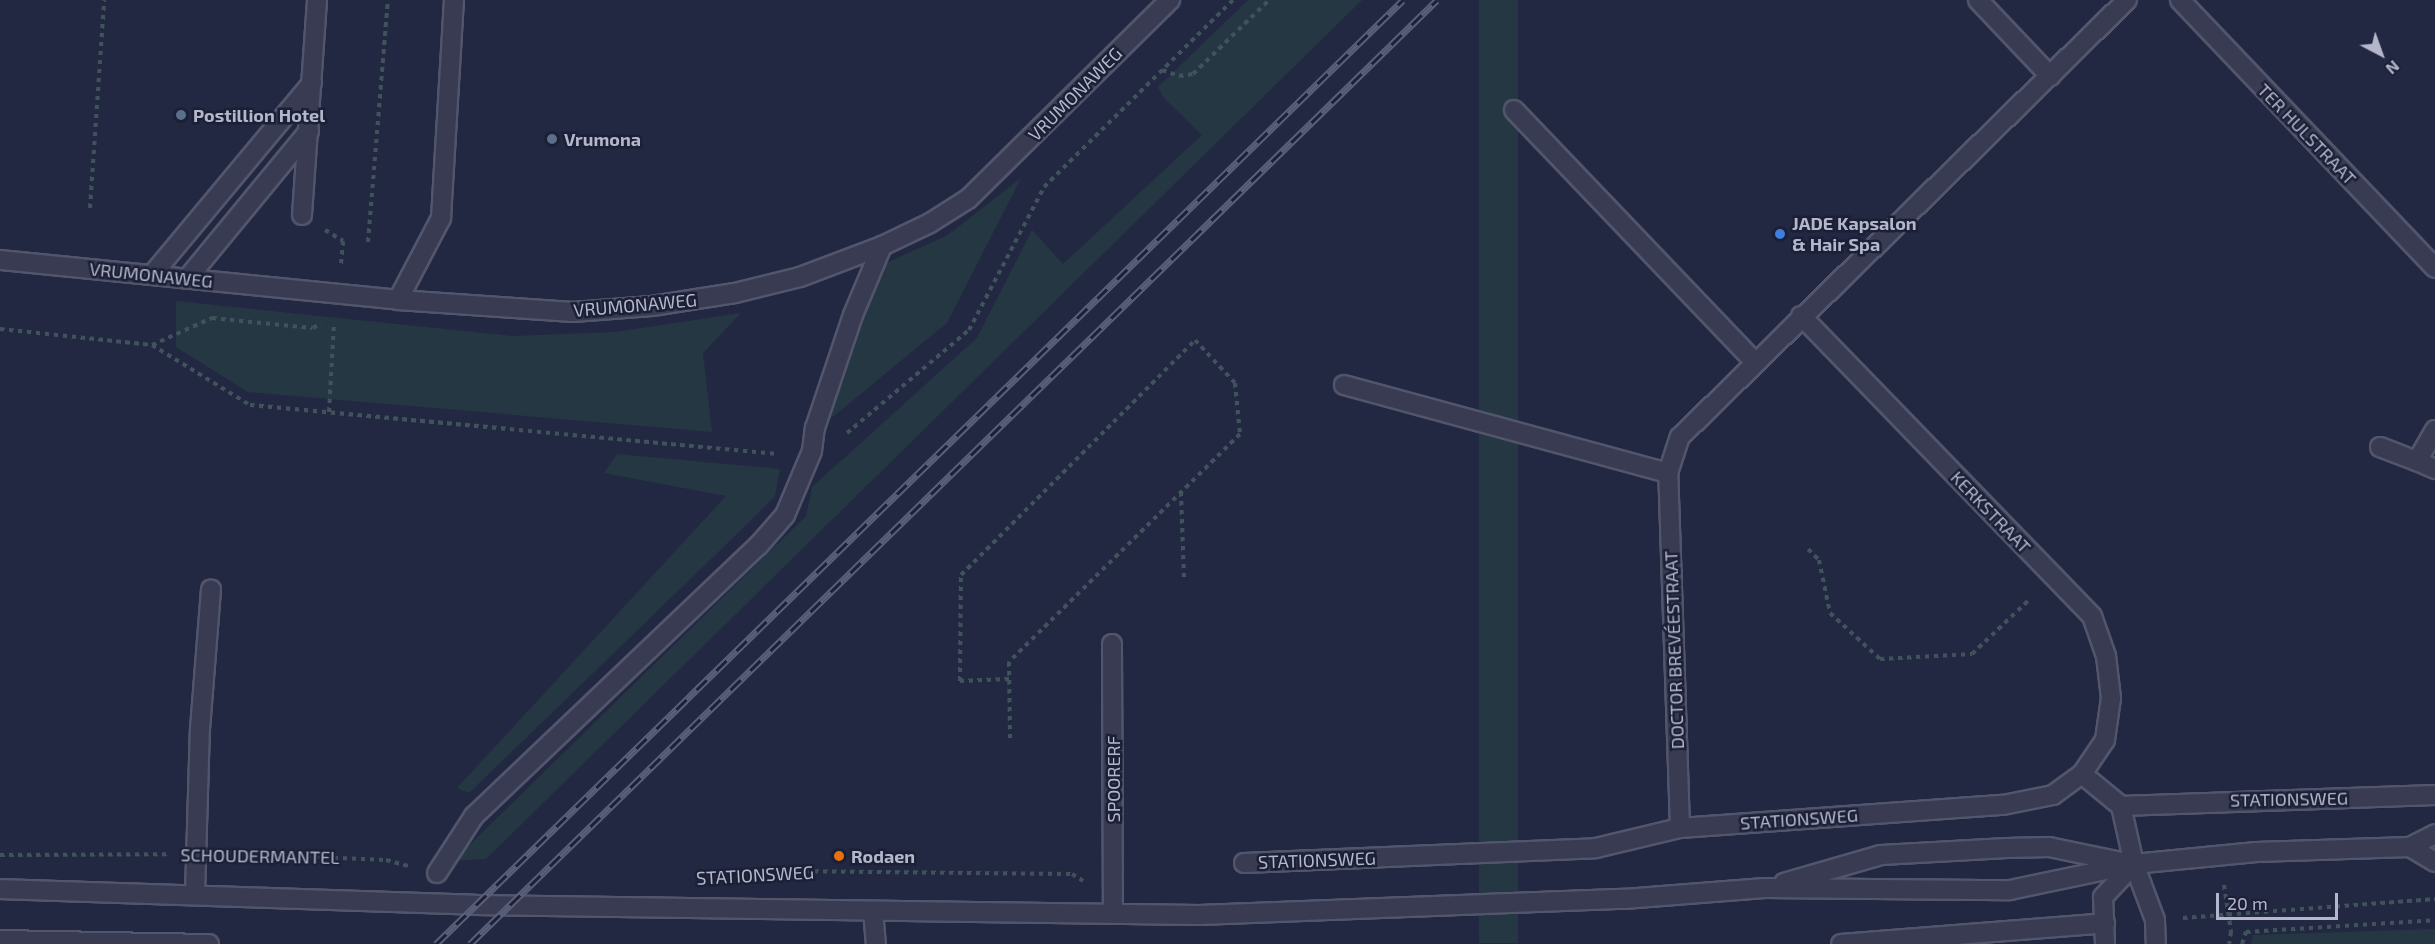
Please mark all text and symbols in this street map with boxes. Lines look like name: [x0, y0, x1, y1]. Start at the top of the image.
north arrow: [2351, 24, 2411, 84]
street label: VRUMONAWEG: [1024, 43, 1126, 145]
text: N: [2383, 57, 2404, 79]
street label: TER HULSTRAAT: [2253, 79, 2361, 189]
place label: Postillion Hotel: [193, 104, 325, 126]
marker: Postillion Hotel: [174, 108, 188, 122]
place label: Vrumona: [564, 128, 641, 150]
marker: Vrumona: [545, 132, 559, 146]
place label: JADE Kapsalon & Hair Spa: [1792, 213, 1917, 256]
marker: JADE Kapsalon & Hair Spa: [1773, 227, 1787, 241]
street label: VRUMONAWEG: [88, 258, 214, 292]
street label: VRUMONAWEG: [572, 289, 698, 321]
street label: KERKSTRAAT: [1946, 466, 2036, 558]
street label: DOCTOR BREVÉESTRAAT: [1660, 550, 1688, 750]
street label: SPOORERF: [1102, 736, 1124, 822]
street label: STATIONSWEG: [2230, 787, 2348, 811]
street label: STATIONSWEG: [1739, 804, 1859, 834]
street label: SCHOUDERMANTEL: [180, 844, 340, 868]
place label: Rodaen: [851, 845, 915, 867]
street label: STATIONSWEG: [1258, 847, 1376, 873]
marker: Rodaen: [832, 849, 846, 863]
street label: STATIONSWEG: [696, 861, 814, 889]
scale bar: [2219, 881, 2340, 919]
text: 20 m: [2227, 892, 2268, 914]

